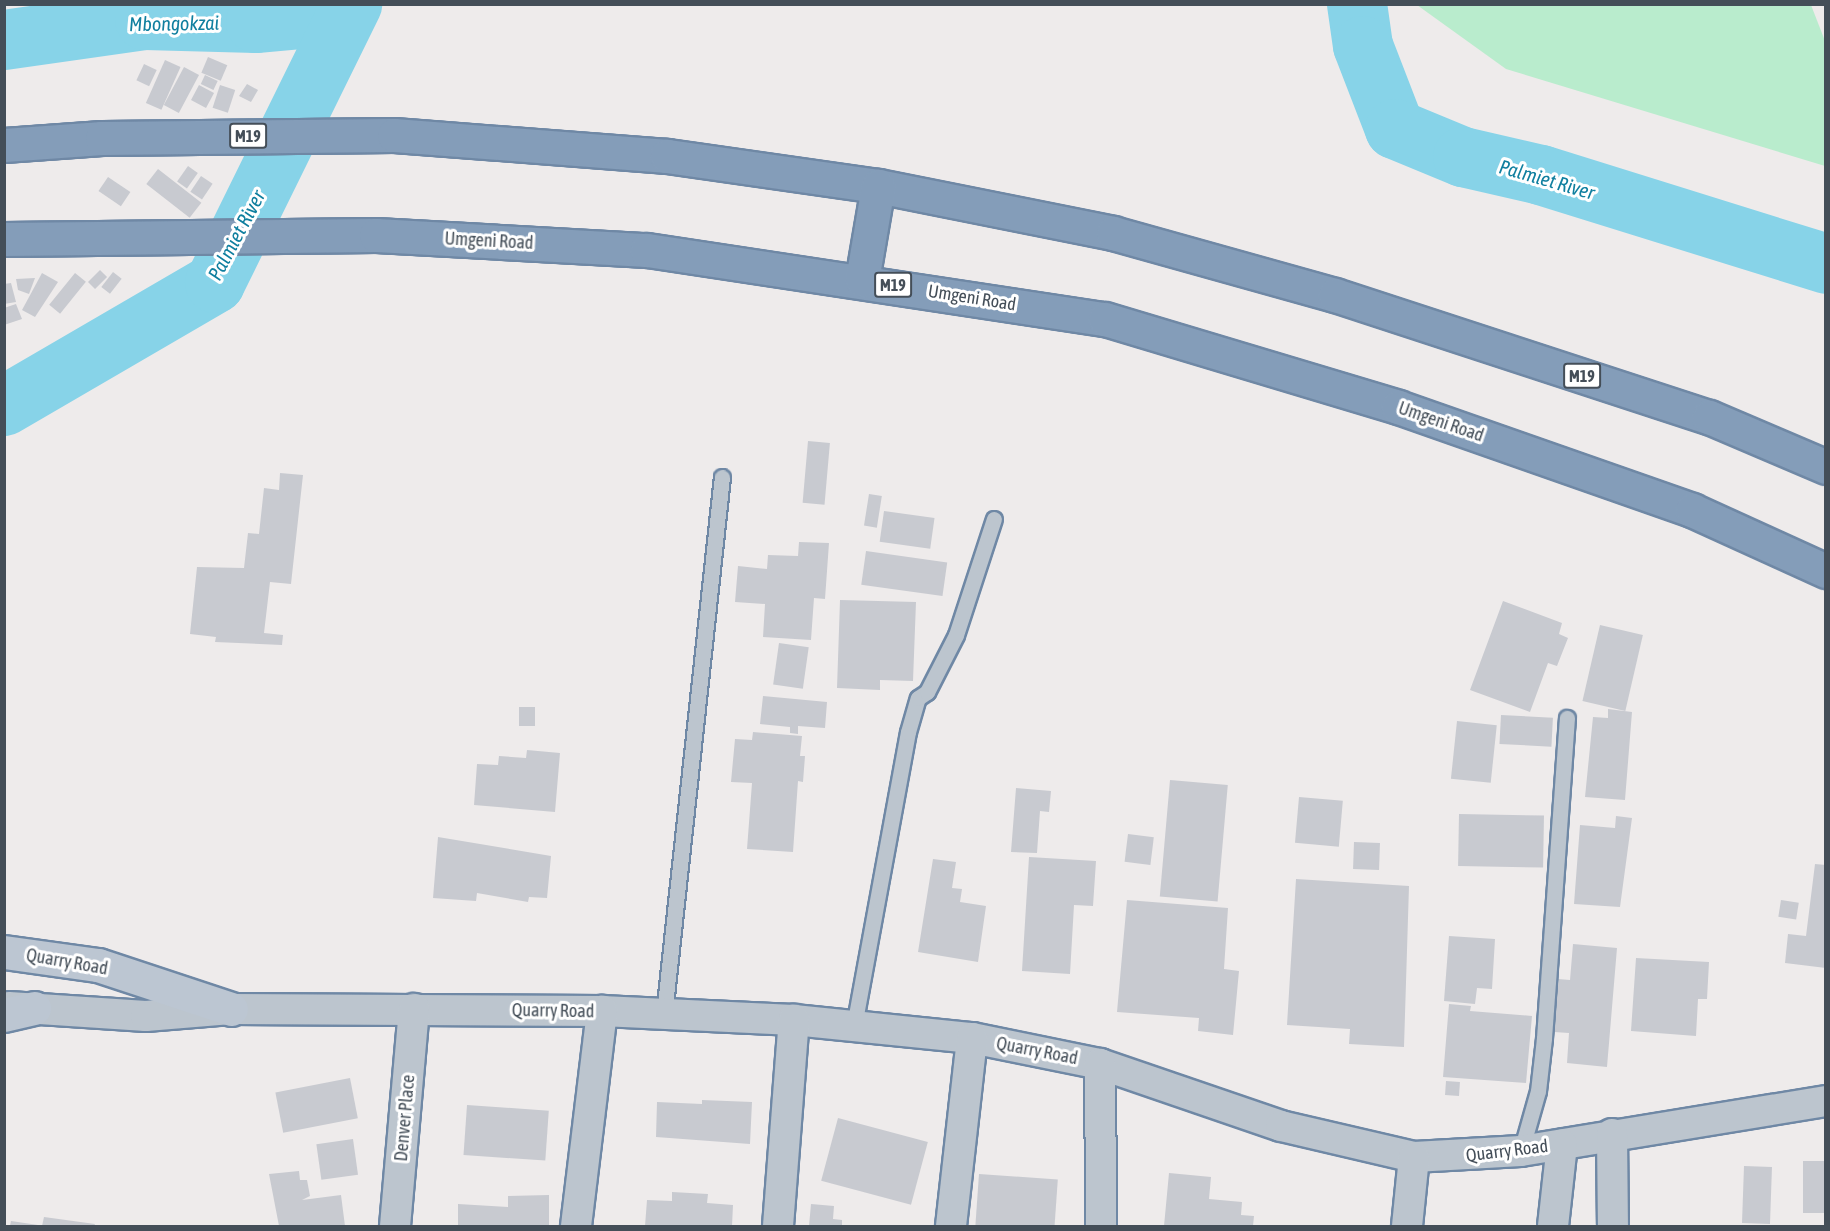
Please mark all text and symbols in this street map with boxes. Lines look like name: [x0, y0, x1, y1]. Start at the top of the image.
water label: Mbongokzai: [129, 10, 219, 36]
road number: M19: [228, 123, 268, 149]
water label: Palmiet River: [1496, 154, 1598, 204]
water label: Palmiet River: [202, 186, 270, 284]
street label: Umgeni Road: [444, 228, 534, 254]
road number: M19: [874, 272, 912, 298]
street label: Umgeni Road: [926, 280, 1018, 316]
road number: M19: [1562, 363, 1602, 389]
street label: Umgeni Road: [1395, 397, 1487, 447]
street label: Quarry Road: [25, 944, 109, 980]
street label: Quarry Road: [512, 999, 594, 1023]
street label: Quarry Road: [994, 1033, 1080, 1069]
street label: Denver Place: [390, 1074, 420, 1162]
street label: Quarry Road: [1465, 1135, 1549, 1167]

